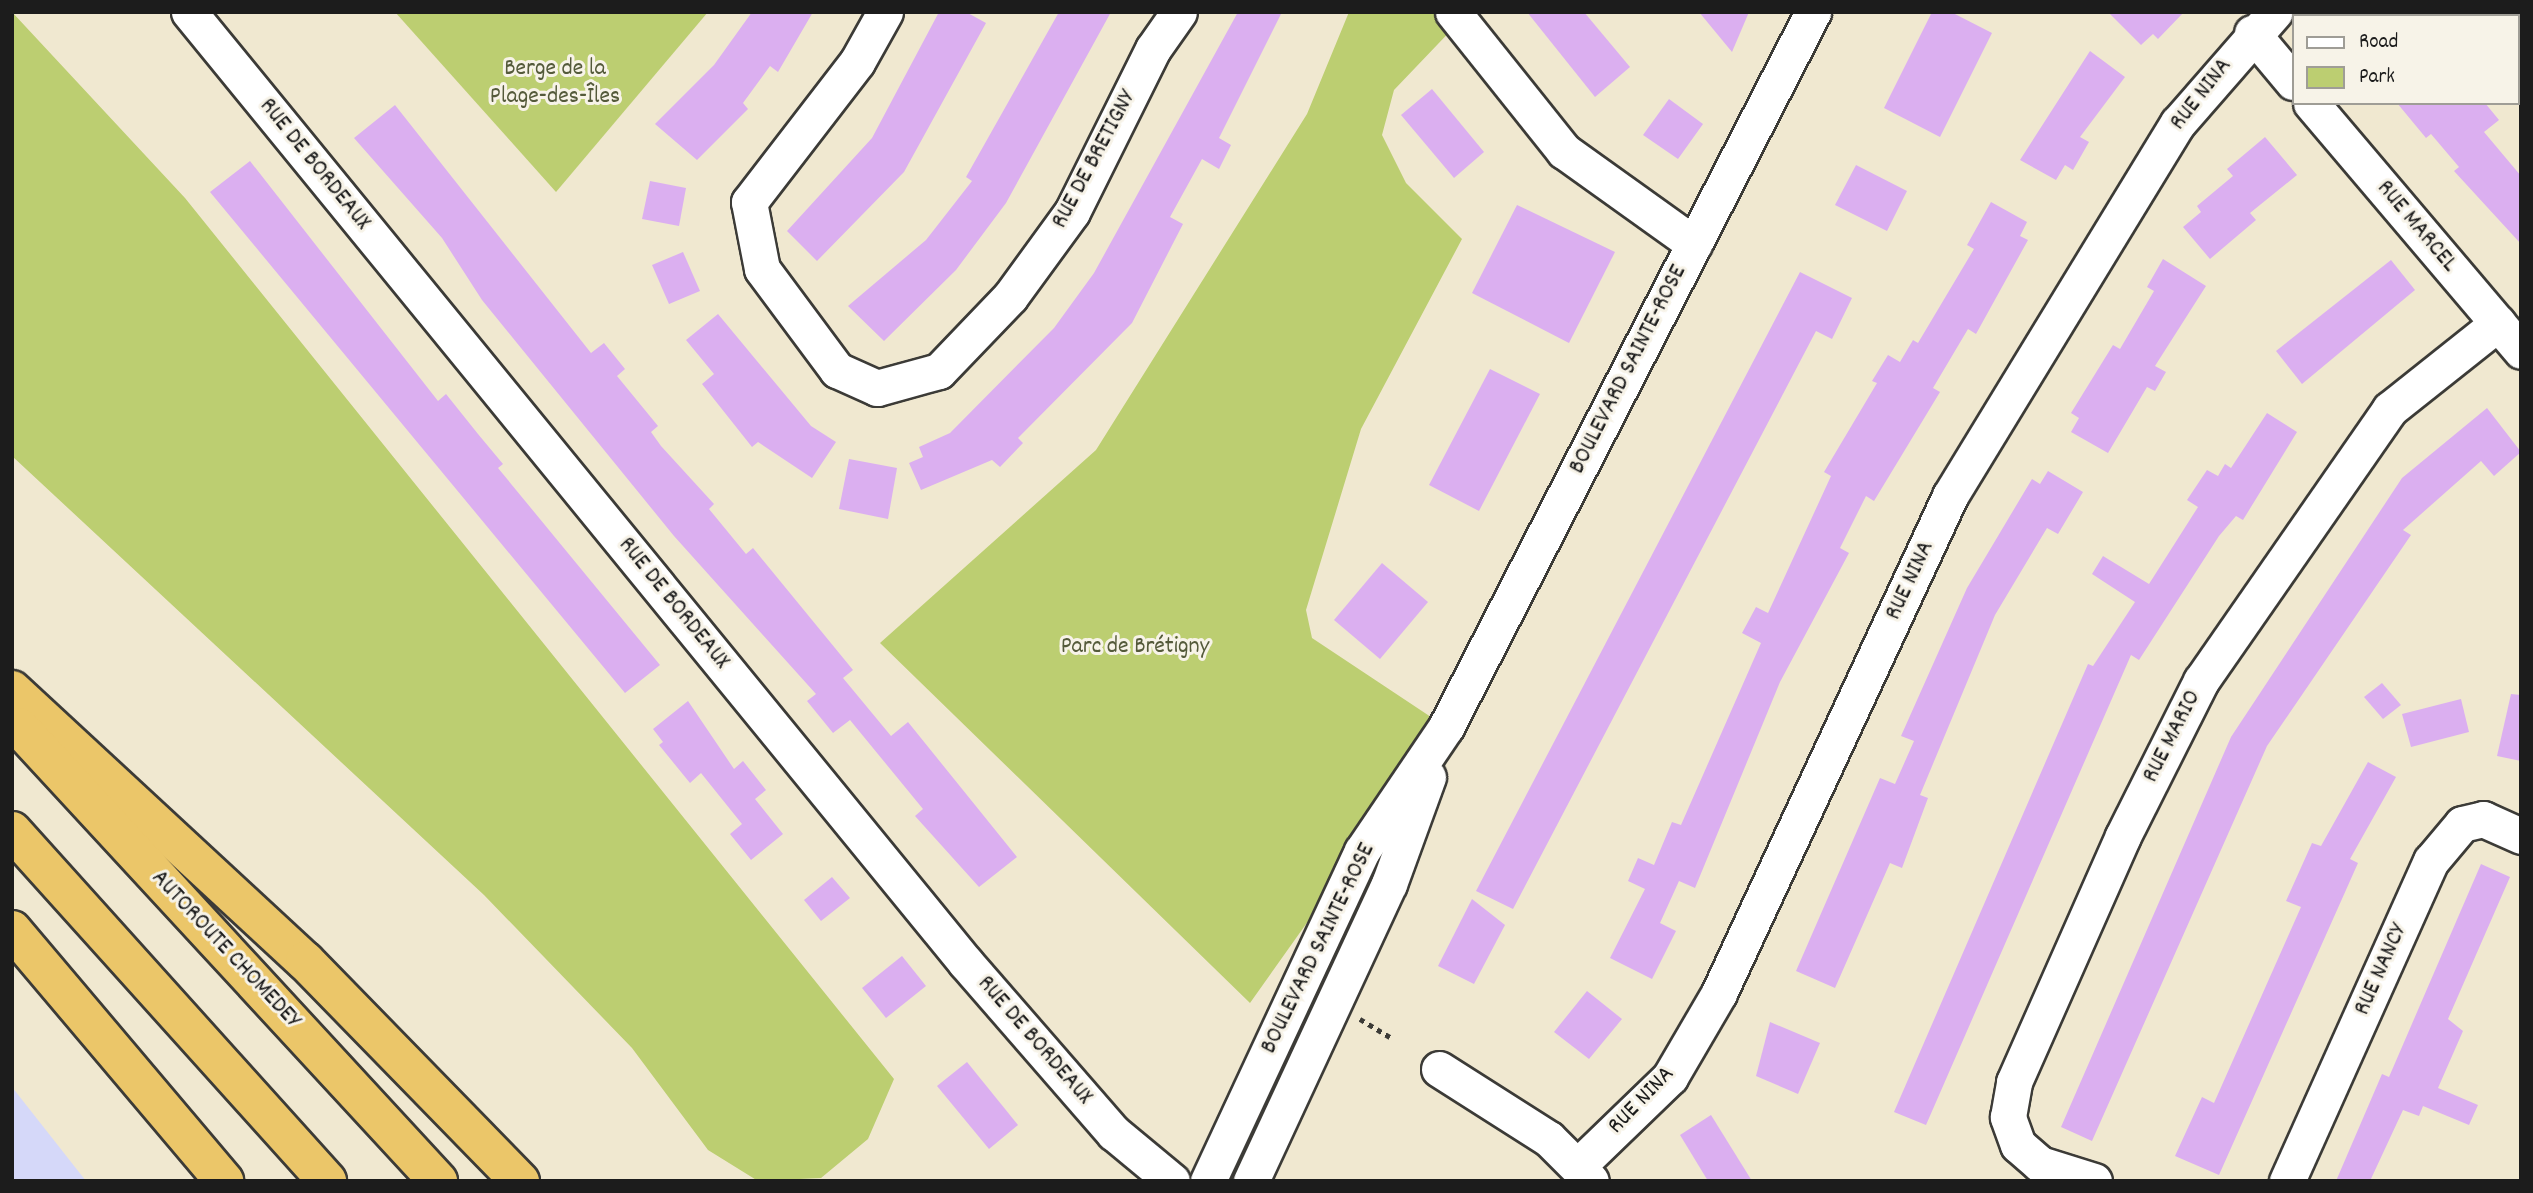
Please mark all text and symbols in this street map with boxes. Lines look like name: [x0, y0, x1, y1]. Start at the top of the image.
legend: [2292, 14, 2519, 105]
text: Road: [2359, 28, 2398, 58]
street label: RUE NINA: [2165, 53, 2239, 137]
park label: Berge de la Plage-des-Îles: [490, 56, 620, 112]
text: Park: [2359, 63, 2395, 93]
street label: RUE DE BRETIGNY: [1047, 86, 1143, 234]
street label: RUE DE BORDEAUX: [252, 93, 376, 237]
street label: RUE MARCEL: [2369, 175, 2463, 279]
street label: BOULEVARD SAINTE-ROSE: [1564, 261, 1694, 479]
street label: RUE DE BORDEAUX: [611, 532, 735, 676]
street label: RUE NINA: [1880, 537, 1942, 625]
park label: Parc de Brétigny: [1061, 634, 1209, 662]
street label: RUE MARIO: [2138, 686, 2208, 788]
street label: BOULEVARD SAINTE-ROSE: [1256, 839, 1382, 1059]
street label: AUTOROUTE CHOMEDEY: [144, 865, 306, 1035]
street label: RUE NANCY: [2349, 920, 2415, 1020]
street label: RUE DE BORDEAUX: [970, 971, 1098, 1111]
street label: RUE NINA: [1602, 1061, 1682, 1141]

